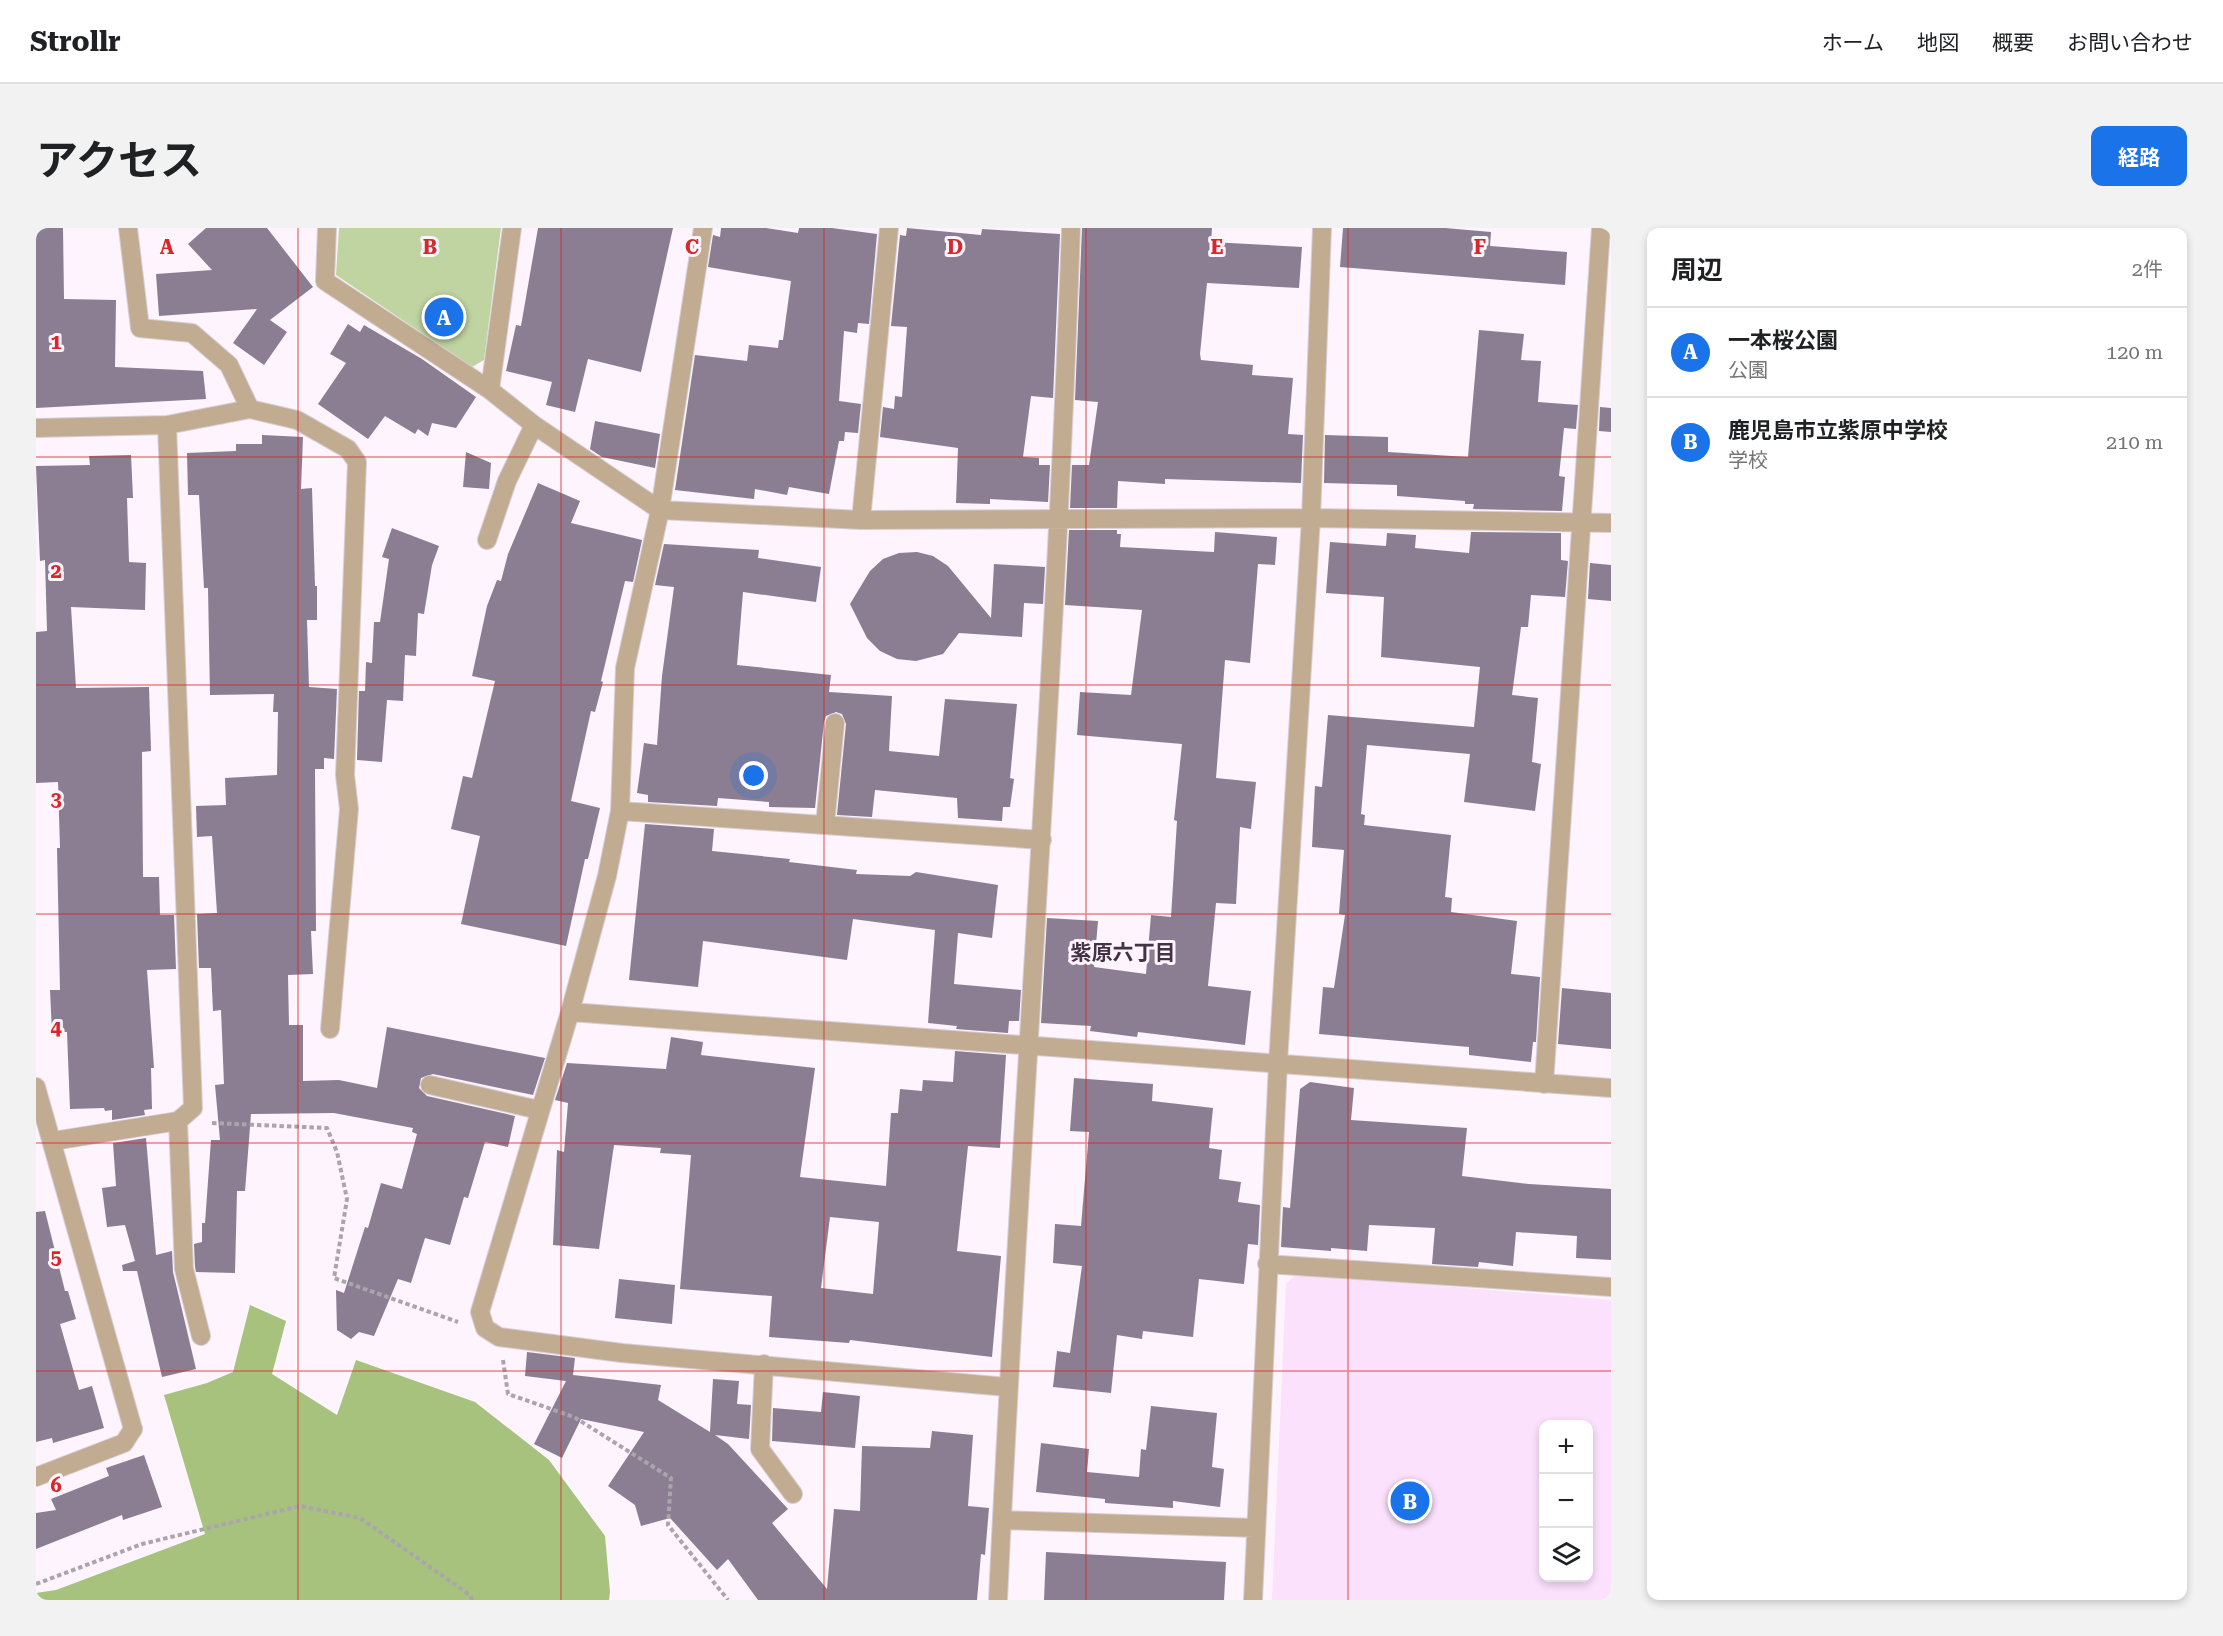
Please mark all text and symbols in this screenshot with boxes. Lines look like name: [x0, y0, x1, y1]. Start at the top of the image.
text: Strollr: [30, 25, 121, 58]
text: ホーム: [1822, 31, 1884, 55]
text: 地図: [1917, 31, 1959, 55]
text: 概要: [1992, 31, 2034, 55]
text: お問い合わせ: [2067, 31, 2193, 55]
button: 経路: [2091, 126, 2187, 186]
text: アクセス: [36, 136, 202, 185]
text: A: [160, 235, 175, 259]
text: B: [423, 235, 437, 259]
text: C: [685, 235, 699, 259]
text: D: [947, 235, 963, 259]
text: E: [1211, 235, 1224, 259]
text: F: [1474, 235, 1486, 259]
text: 周辺: [1671, 255, 1723, 285]
text: 2件: [2132, 257, 2163, 281]
pin: A: [424, 294, 464, 340]
text: 一本桜公園: [1728, 328, 1838, 353]
text: 1: [50, 330, 62, 354]
text: A: [1683, 340, 1698, 364]
text: 120 m: [2106, 340, 2163, 364]
text: 公園: [1728, 358, 1768, 382]
text: 鹿児島市立紫原中学校: [1728, 418, 1948, 443]
text: B: [1683, 430, 1698, 454]
text: 210 m: [2106, 430, 2163, 454]
text: 学校: [1728, 448, 1768, 472]
text: 2: [50, 559, 62, 583]
your location: [739, 761, 768, 790]
text: 3: [50, 787, 62, 811]
district label: 紫原六丁目: [1071, 941, 1176, 965]
text: 4: [50, 1016, 62, 1040]
text: 5: [50, 1245, 62, 1269]
map controls: [1539, 1420, 1593, 1582]
button: +: [1539, 1420, 1593, 1474]
text: 6: [50, 1473, 62, 1497]
button: −: [1539, 1474, 1593, 1528]
pin: B: [1390, 1478, 1430, 1524]
button: layers: [1539, 1528, 1593, 1582]

